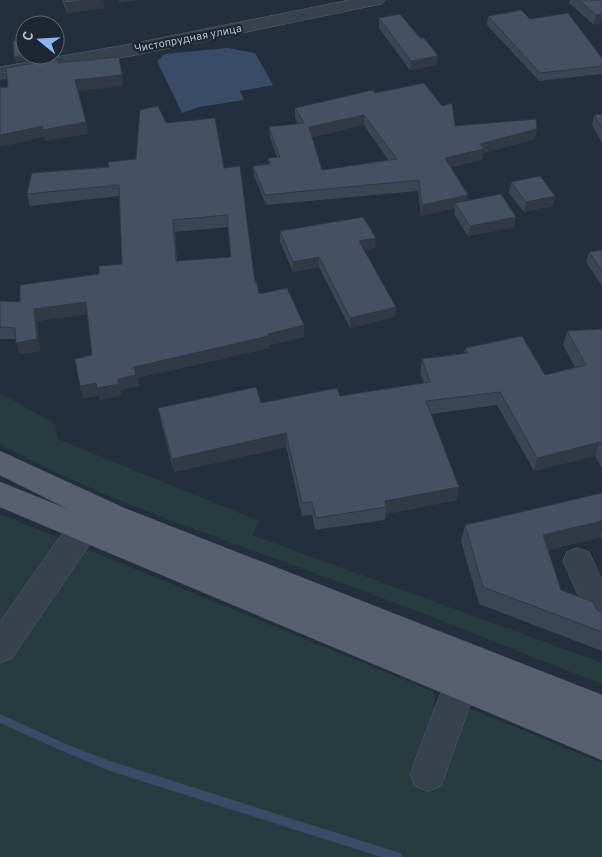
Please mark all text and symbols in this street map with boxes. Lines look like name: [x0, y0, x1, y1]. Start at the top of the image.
north arrow: [15, 15, 65, 65]
street label: Чистопрудная улица: [133, 22, 243, 56]
text: С: [20, 30, 39, 43]

